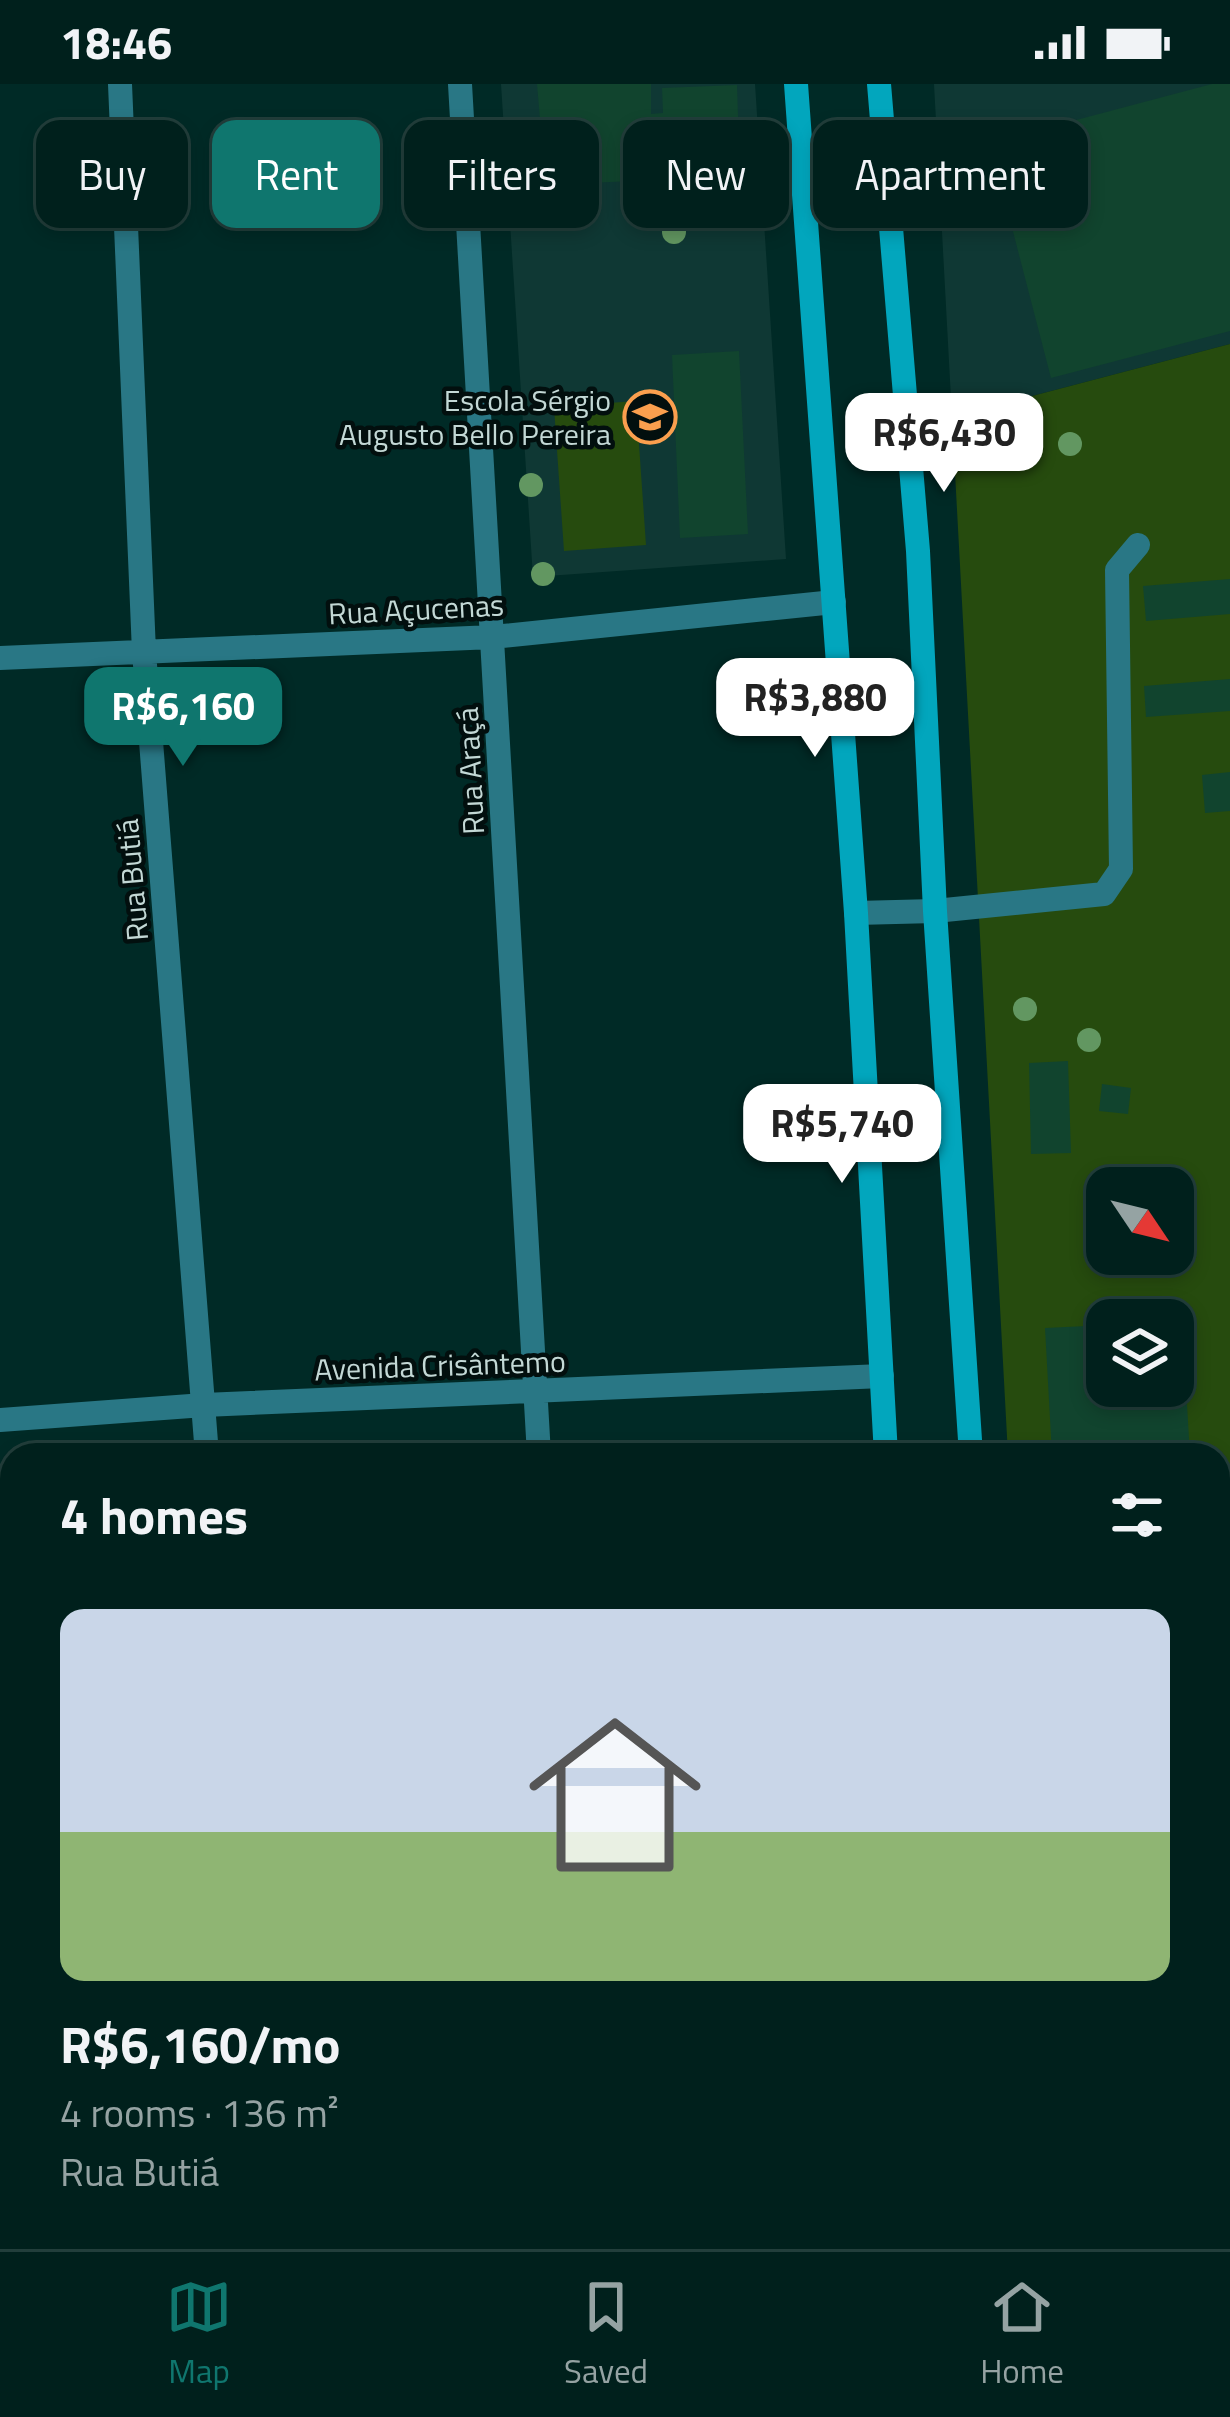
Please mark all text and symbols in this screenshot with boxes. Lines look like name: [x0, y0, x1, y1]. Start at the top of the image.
text: 18:46: [60, 8, 172, 76]
chip: Buy: [36, 120, 188, 228]
chip: Rent: [212, 120, 380, 228]
chip: Filters: [404, 120, 599, 228]
chip: New: [623, 120, 789, 228]
chip: Apartment: [813, 120, 1088, 228]
place label: Escola Sérgio Augusto Bello Pereira: [339, 377, 611, 457]
school or university icon: Escola Sérgio Augusto Bello Pereira: [622, 389, 678, 445]
pin: R$6,430: [833, 393, 1055, 495]
text: R$6,430: [872, 402, 1016, 461]
street label: Rua Açucenas: [327, 581, 505, 637]
pin: R$3,880: [704, 658, 926, 760]
pin: R$6,160: [72, 667, 294, 769]
text: R$3,880: [743, 667, 887, 726]
text: R$6,160: [111, 676, 255, 735]
street label: Rua Araçá: [444, 706, 496, 836]
street label: Rua Butiá: [104, 817, 160, 943]
pin: R$5,740: [731, 1084, 953, 1186]
text: R$5,740: [770, 1093, 914, 1152]
north arrow: [1086, 1167, 1194, 1275]
map controls: [1086, 1167, 1194, 1407]
button: layers: [1086, 1299, 1194, 1407]
street label: Avenida Crisântemo: [313, 1338, 567, 1392]
text: 4 homes: [60, 1476, 248, 1554]
icon: filters: [1104, 1482, 1170, 1548]
icon: home: [507, 1687, 723, 1903]
text: R$6,160/mo: [60, 2005, 340, 2083]
text: 4 rooms · 136 m²: [60, 2083, 339, 2142]
text: Rua Butiá: [60, 2142, 219, 2201]
tab: Map: [166, 2274, 232, 2396]
tab: Saved: [564, 2274, 648, 2396]
tab: Home: [980, 2274, 1064, 2396]

